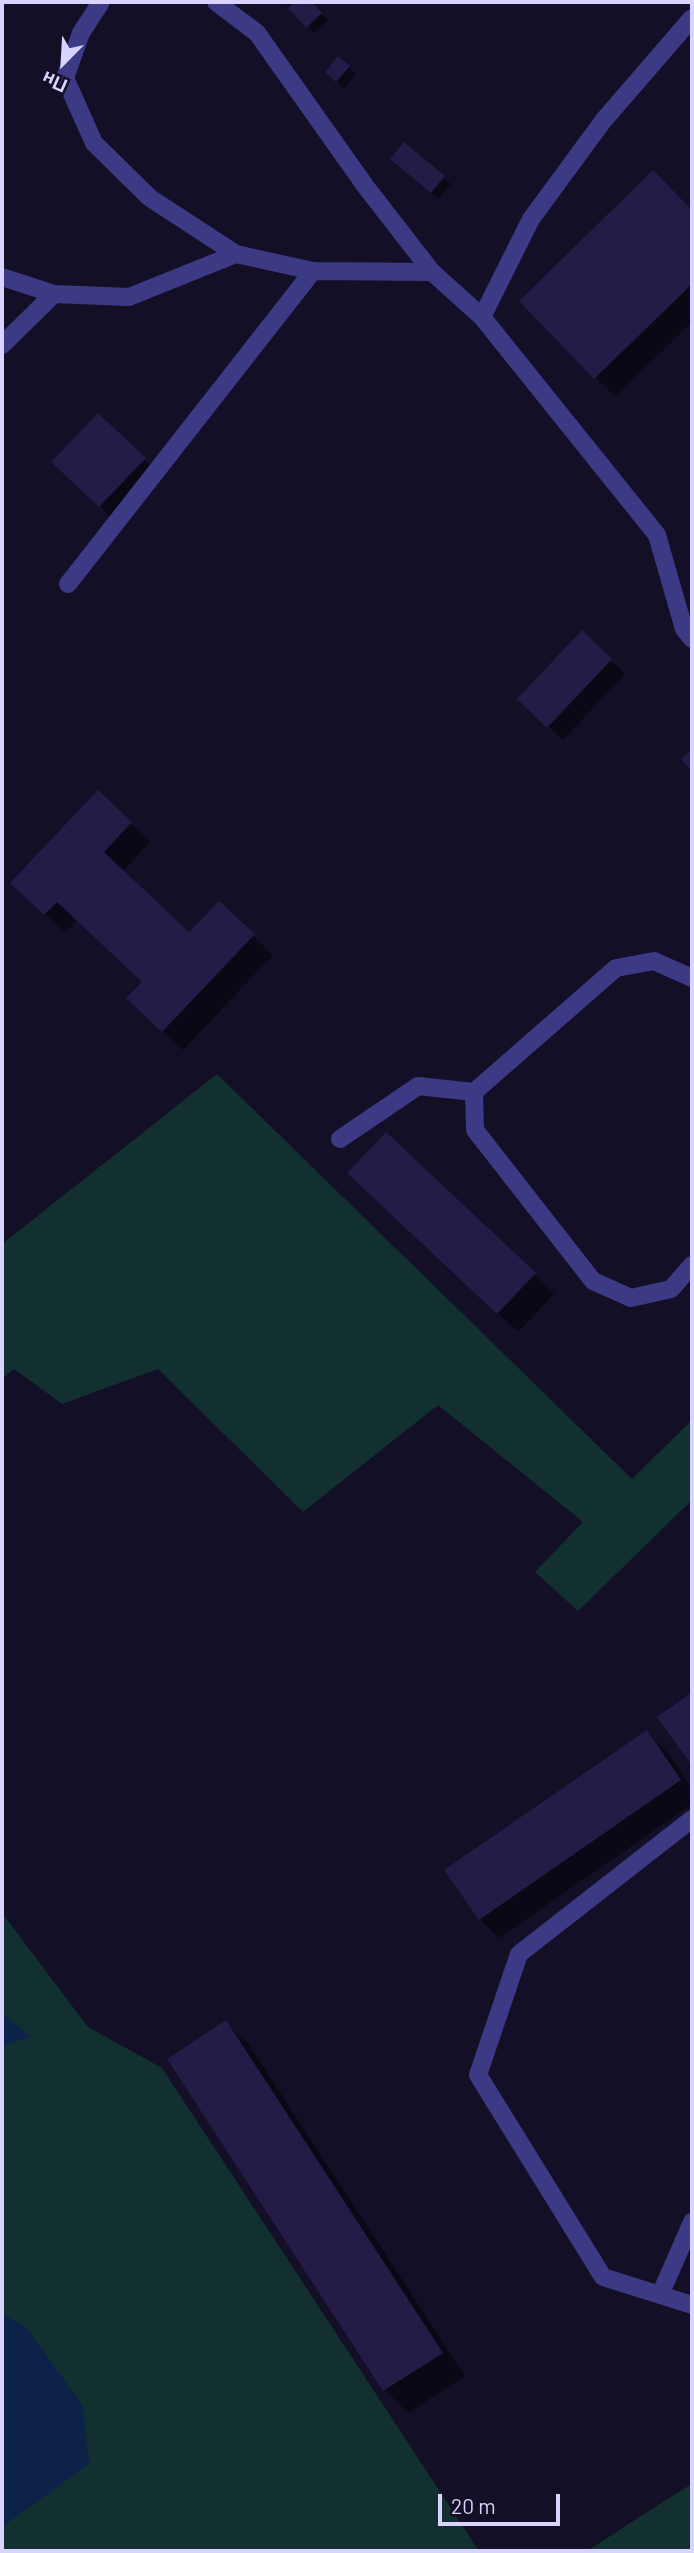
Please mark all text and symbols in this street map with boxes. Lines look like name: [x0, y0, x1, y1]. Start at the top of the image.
north arrow: [28, 28, 98, 98]
text: Пн: [38, 67, 70, 98]
scale bar: [442, 2480, 564, 2524]
text: 20 m: [451, 2493, 496, 2518]

